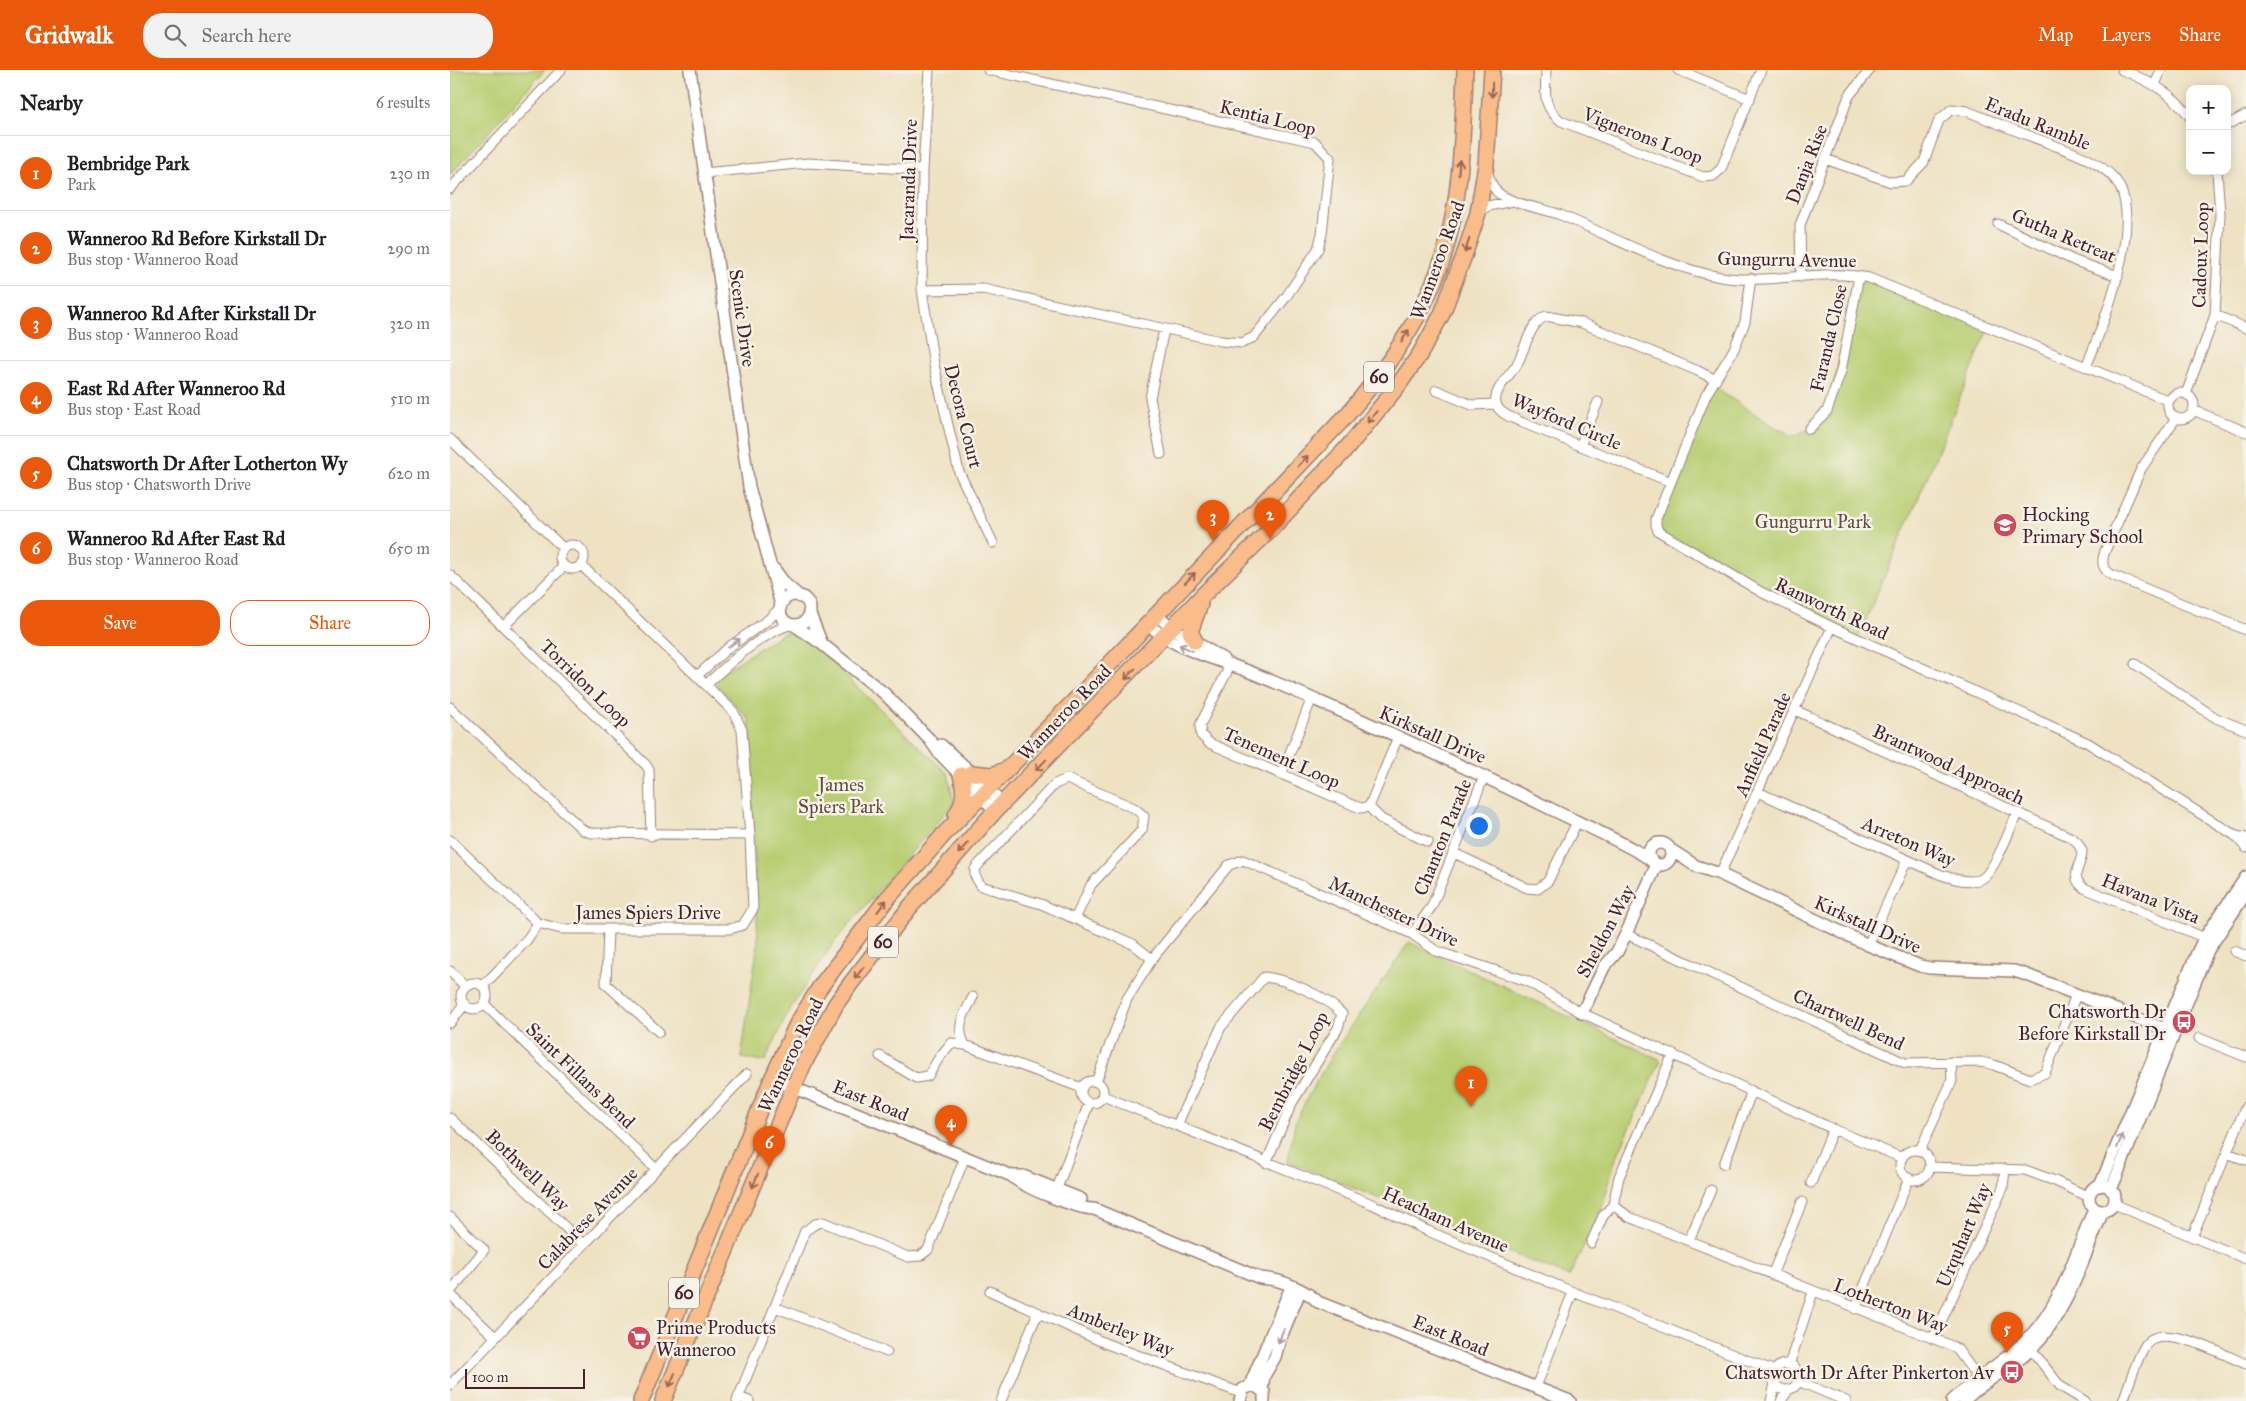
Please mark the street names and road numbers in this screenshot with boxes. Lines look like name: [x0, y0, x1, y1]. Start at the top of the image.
street label: Eradu Ramble: [1982, 92, 2094, 155]
street label: Kentia Loop: [1217, 94, 1318, 141]
street label: Vignerons Loop: [1578, 102, 1706, 170]
street label: Jacaranda Drive: [895, 118, 923, 244]
street label: Danja Rise: [1781, 121, 1832, 207]
street label: Wanneroo Road: [1405, 197, 1470, 323]
street label: Cadoux Loop: [2187, 202, 2214, 308]
street label: Gutha Retreat: [2008, 203, 2120, 268]
street label: Gungurru Avenue: [1717, 247, 1857, 273]
street label: Scenic Drive: [724, 268, 761, 368]
street label: Faranda Close: [1805, 282, 1852, 394]
street label: Decora Court: [939, 362, 988, 471]
road number: 60: [1364, 362, 1394, 392]
street label: Wayford Circle: [1509, 388, 1625, 455]
street label: Ranworth Road: [1771, 572, 1893, 645]
street label: Torridon Loop: [536, 634, 636, 732]
street label: Wanneroo Road: [1013, 659, 1116, 765]
street label: Anfield Parade: [1729, 688, 1796, 801]
street label: Kirkstall Drive: [1376, 701, 1490, 768]
street label: Brantwood Approach: [1869, 719, 2029, 810]
street label: Tenement Loop: [1220, 721, 1344, 793]
street label: Chanton Parade: [1409, 775, 1476, 899]
street label: Arreton Way: [1858, 811, 1960, 872]
street label: Havana Vista: [2098, 868, 2204, 929]
street label: Manchester Drive: [1325, 871, 1463, 952]
street label: Sheldon Way: [1571, 880, 1640, 982]
street label: Kirkstall Drive: [1811, 891, 1925, 958]
street label: James Spiers Drive: [573, 901, 721, 925]
road number: 60: [868, 926, 898, 958]
street label: Chartwell Bend: [1789, 984, 1909, 1055]
street label: Wanneroo Road: [753, 994, 828, 1116]
street label: Bembridge Loop: [1253, 1008, 1334, 1135]
street label: Saint Fillans Bend: [521, 1018, 640, 1134]
street label: East Road: [829, 1075, 913, 1126]
street label: Bothwell Way: [481, 1125, 575, 1217]
street label: Calabrese Avenue: [532, 1162, 642, 1275]
street label: Urquhart Way: [1931, 1179, 1997, 1291]
street label: Heacham Avenue: [1379, 1181, 1513, 1258]
street label: Lotherton Way: [1830, 1273, 1952, 1338]
road number: 60: [669, 1278, 699, 1308]
street label: Amberley Way: [1063, 1297, 1178, 1362]
street label: East Road: [1409, 1310, 1493, 1361]

